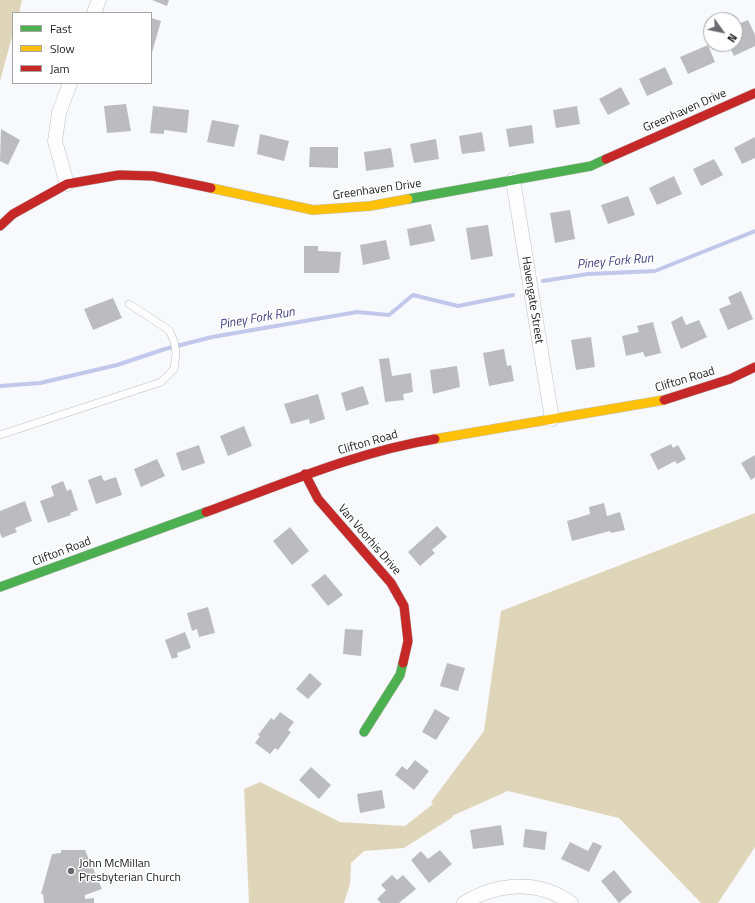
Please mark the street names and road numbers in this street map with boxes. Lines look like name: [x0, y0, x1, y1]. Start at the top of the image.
street label: Greenhaven Drive: [641, 86, 729, 136]
street label: Greenhaven Drive: [332, 177, 422, 203]
street label: Havengate Street: [518, 255, 546, 345]
street label: Clifton Road: [653, 364, 717, 396]
street label: Clifton Road: [336, 428, 400, 458]
street label: Van Voorhis Drive: [334, 502, 404, 578]
street label: Clifton Road: [31, 534, 93, 570]

